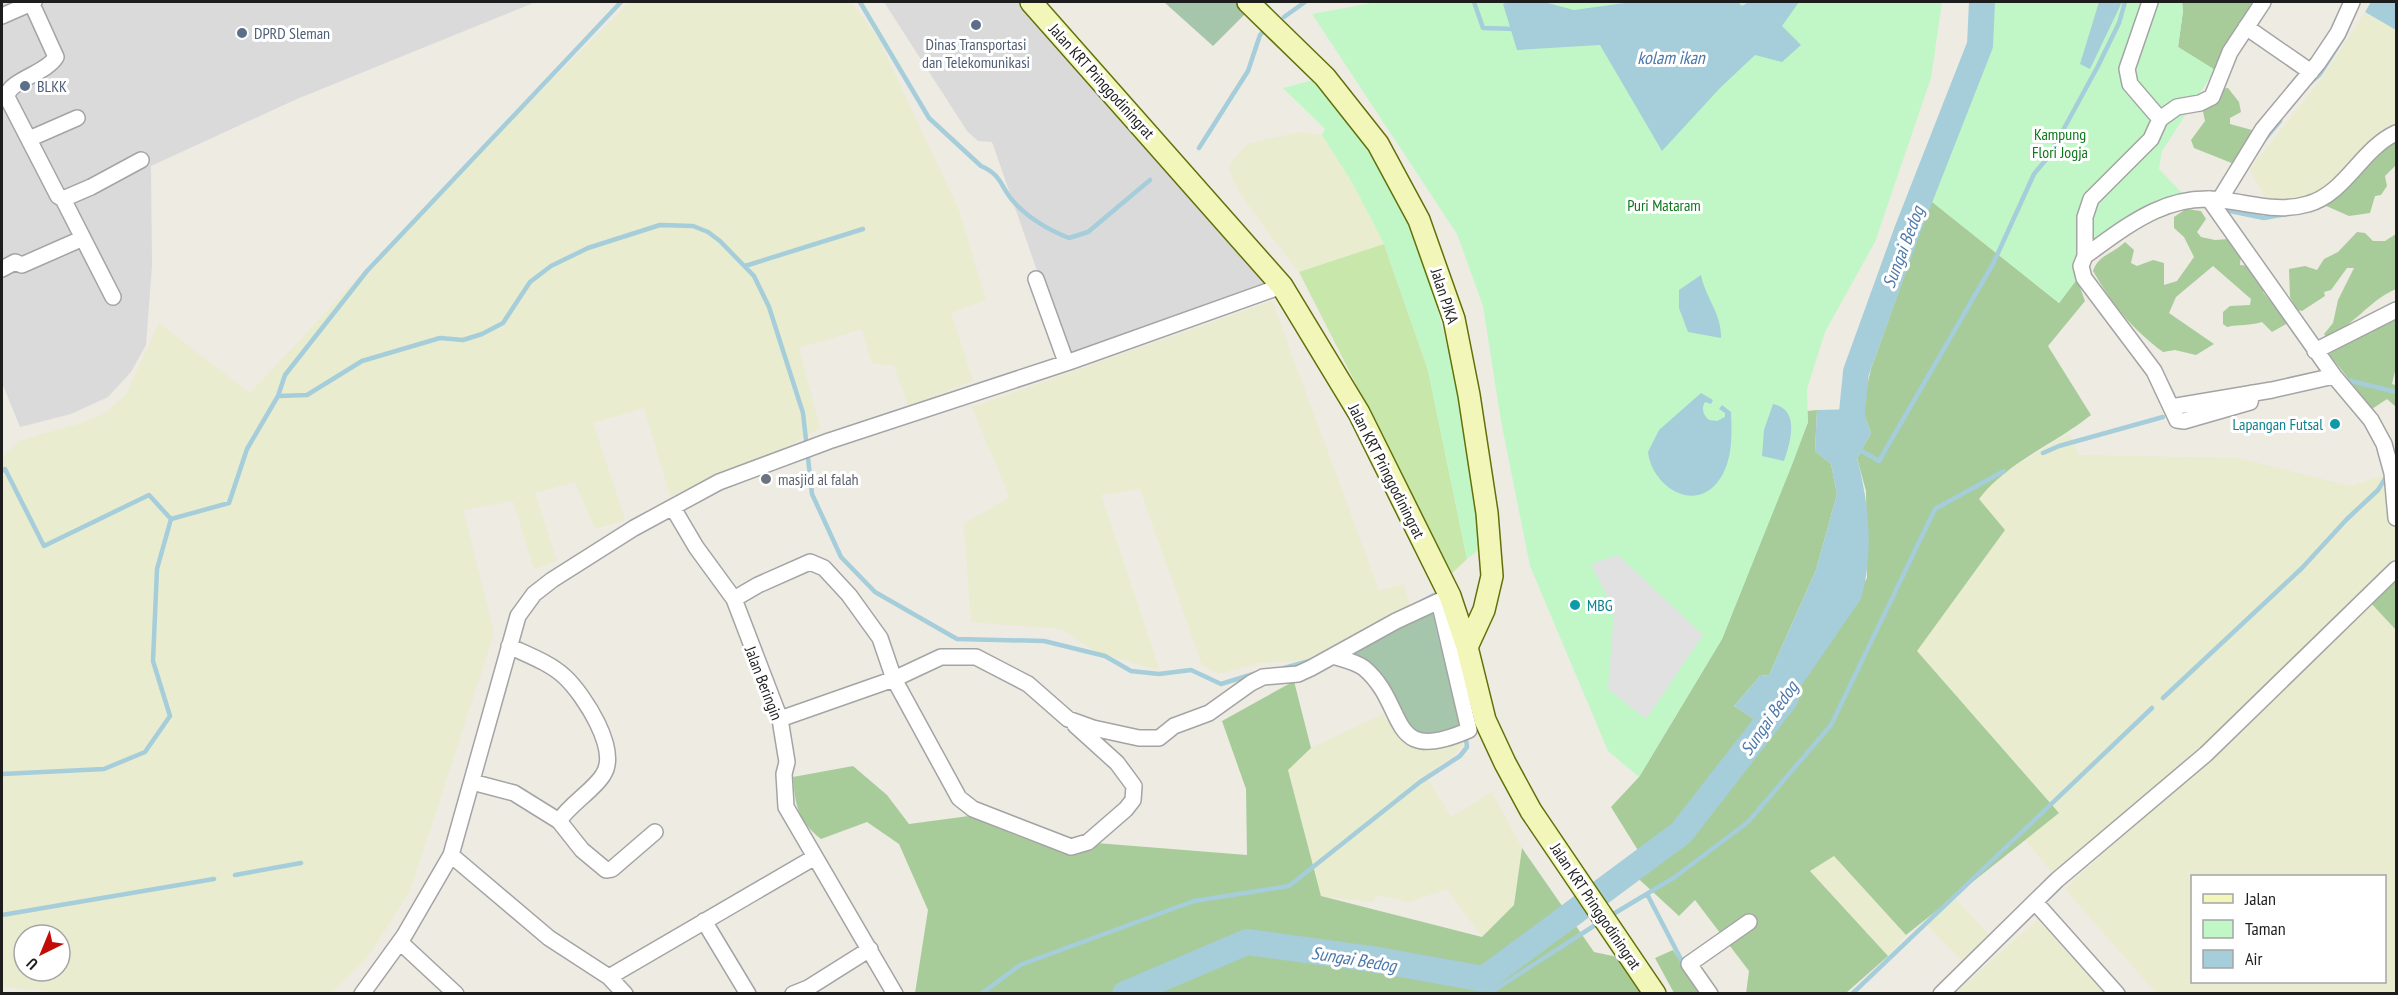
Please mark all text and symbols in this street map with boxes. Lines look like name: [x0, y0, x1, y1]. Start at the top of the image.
marker: Dinas Transportasi dan Telekomunikasi: [969, 18, 983, 32]
street label: Jalan KRT Pringgodiningrat: [1044, 19, 1159, 143]
place label: DPRD Sleman: [254, 23, 330, 43]
marker: DPRD Sleman: [235, 26, 249, 40]
place label: Dinas Transportasi dan Telekomunikasi: [922, 34, 1030, 72]
water label: kolam ikan: [1637, 46, 1706, 69]
place label: BLKK: [37, 76, 67, 96]
marker: BLKK: [18, 79, 32, 93]
park label: Kampung Flori Jogja: [2032, 124, 2088, 162]
park label: Puri Mataram: [1627, 195, 1701, 215]
water label: Sungai Bedog: [1877, 202, 1929, 291]
street label: Jalan PJKA: [1426, 265, 1463, 327]
street label: Jalan KRT Pringgodiningrat: [1344, 400, 1430, 542]
place label: Lapangan Futsal: [2233, 414, 2323, 434]
marker: Lapangan Futsal: [2328, 417, 2342, 431]
place label: masjid al falah: [778, 469, 859, 489]
marker: masjid al falah: [759, 472, 773, 486]
place label: MBG: [1587, 595, 1613, 615]
marker: MBG: [1568, 598, 1582, 612]
street label: Jalan Beringin: [740, 642, 787, 723]
water label: Sungai Bedog: [1735, 675, 1804, 760]
street label: Jalan KRT Pringgodiningrat: [1546, 838, 1646, 973]
legend: [2191, 875, 2386, 983]
text: Jalan: [2244, 887, 2276, 910]
text: Taman: [2245, 917, 2286, 940]
north arrow: [12, 923, 72, 983]
water label: Sungai Bedog: [1310, 941, 1399, 977]
text: Air: [2245, 947, 2262, 970]
text: U: [22, 954, 42, 974]

